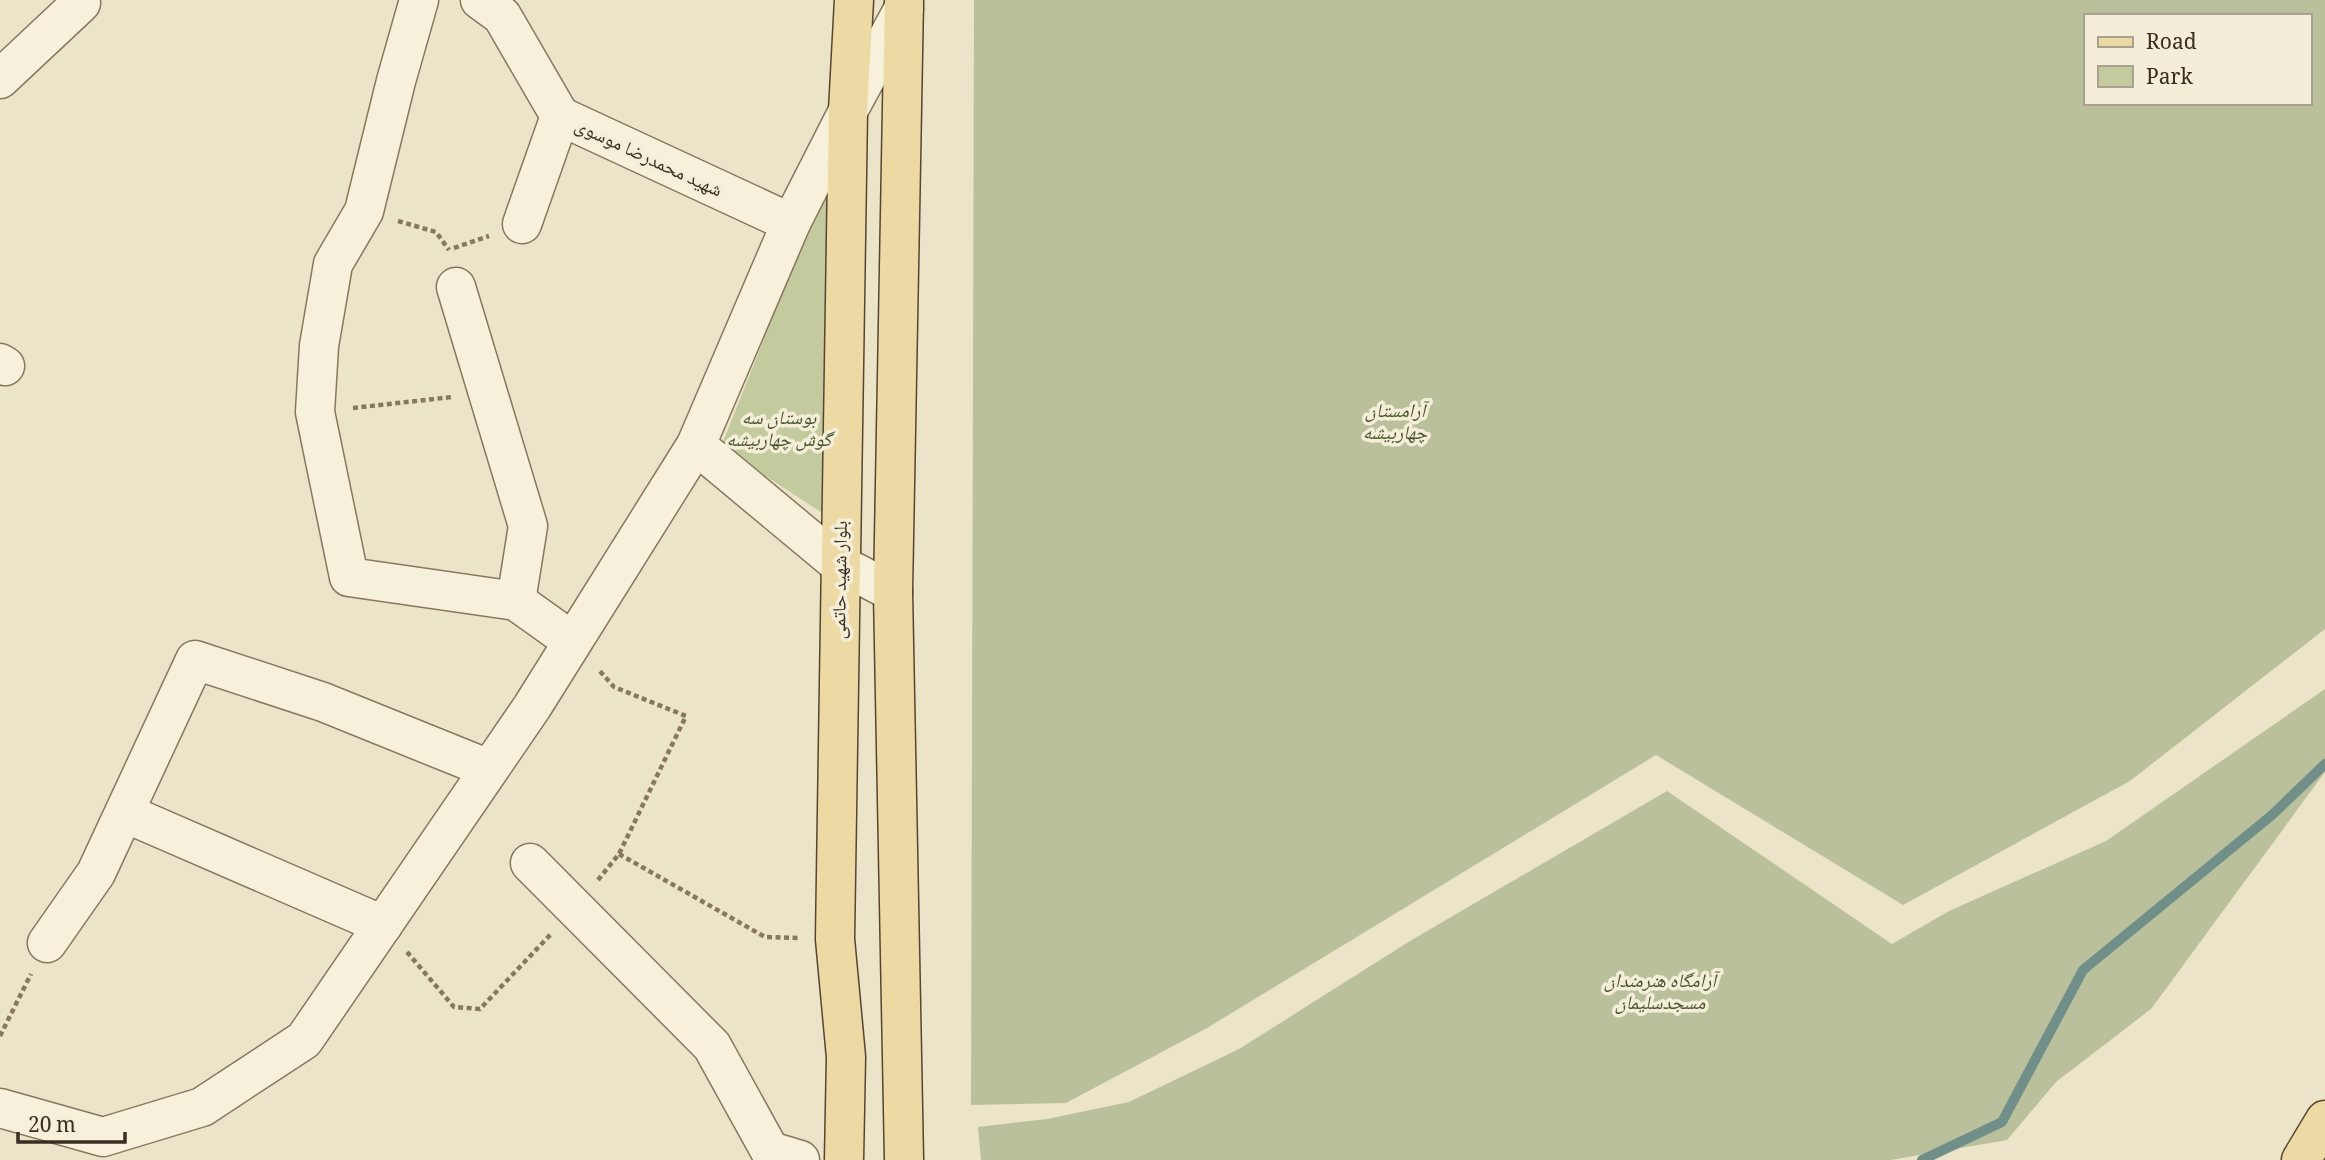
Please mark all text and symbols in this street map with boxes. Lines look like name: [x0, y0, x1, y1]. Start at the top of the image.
legend: [2084, 14, 2311, 105]
text: Road: [2146, 27, 2197, 62]
text: Park: [2146, 62, 2193, 97]
street label: شهید محمدرضا موسوی: [568, 111, 727, 208]
park label: آرامستان چهاربیشه: [1363, 397, 1429, 451]
park label: بوستان سه گوش چهاربیشه: [727, 404, 836, 458]
street label: بلوار شهید حاتمی: [825, 520, 859, 640]
park label: آرامگاه هنرمندان مسجدسلیمان: [1604, 967, 1720, 1021]
scale bar: [18, 1100, 124, 1144]
text: 20 m: [28, 1110, 76, 1145]

